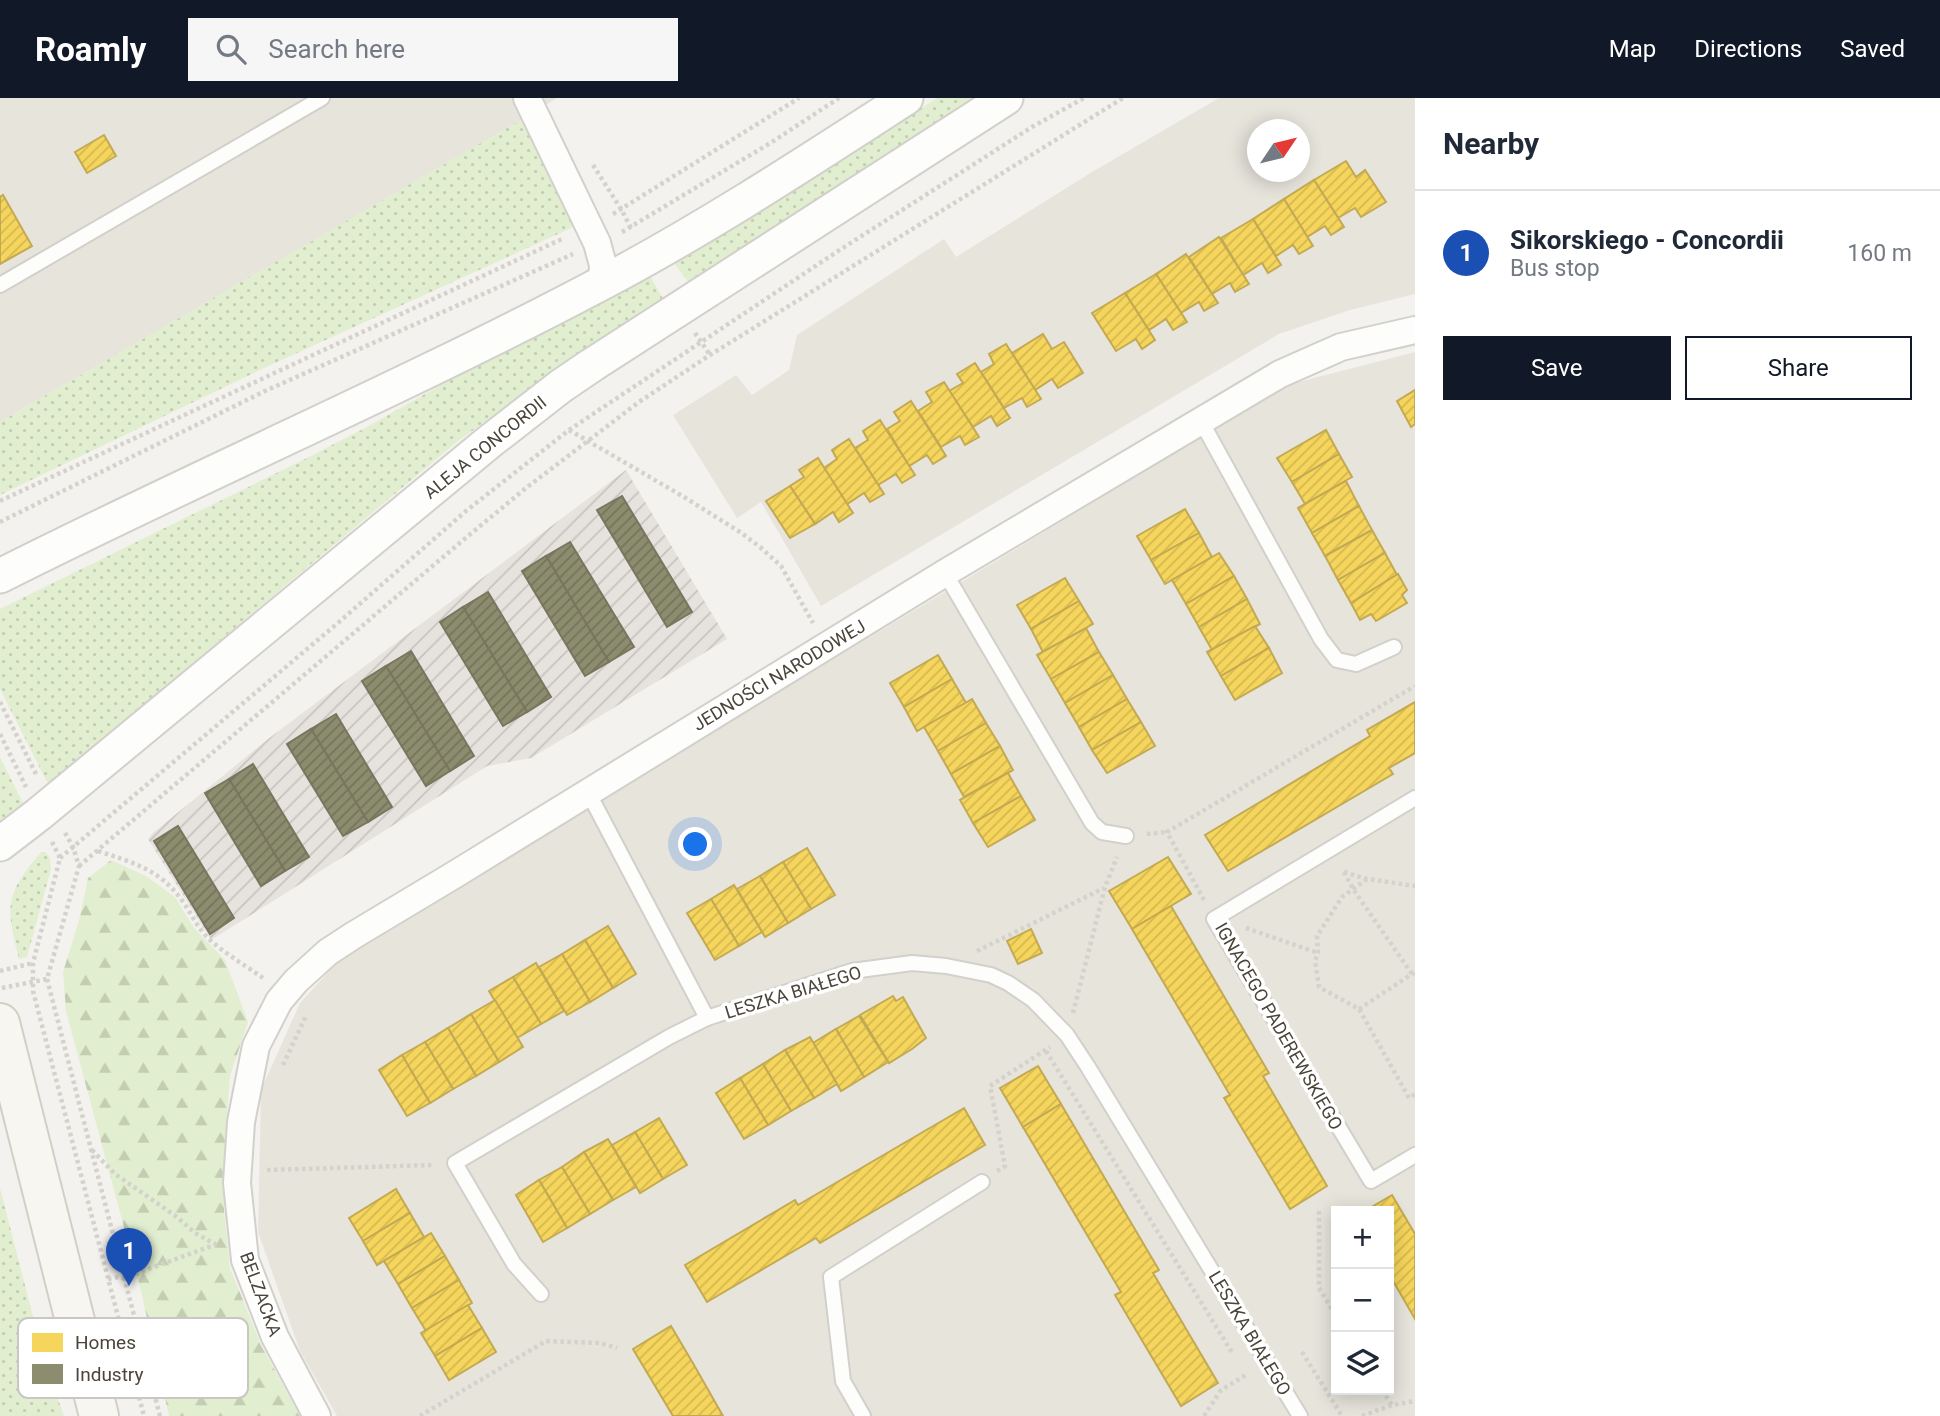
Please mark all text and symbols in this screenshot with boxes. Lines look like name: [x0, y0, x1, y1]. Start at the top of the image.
search box: [188, 18, 678, 81]
text: Roamly: [35, 30, 146, 69]
icon: search: [212, 30, 250, 68]
text: Search here: [268, 34, 405, 64]
text: Map: [1609, 35, 1656, 63]
text: Directions: [1694, 35, 1802, 63]
text: Saved: [1840, 35, 1905, 63]
north arrow: [1247, 119, 1310, 182]
text: Nearby: [1443, 126, 1539, 161]
text: Sikorskiego - Concordii: [1510, 225, 1784, 255]
text: 1: [1459, 240, 1473, 267]
text: 160 m: [1847, 240, 1912, 267]
text: Bus stop: [1510, 255, 1600, 282]
button: Save: [1443, 336, 1671, 400]
button: Share: [1685, 336, 1912, 400]
street label: ALEJA CONCORDII: [420, 391, 550, 503]
street label: JEDNOŚCI NARODOWEJ: [689, 615, 869, 735]
your location: [678, 827, 712, 861]
street label: IGNACEGO PADEREWSKIEGO: [1211, 919, 1347, 1133]
street label: LESZKA BIAŁEGO: [722, 961, 864, 1023]
map controls: [1331, 1206, 1394, 1395]
button: +: [1331, 1206, 1394, 1269]
pin: 1: [106, 1228, 152, 1286]
street label: BELZACKA: [236, 1249, 286, 1339]
street label: LESZKA BIAŁEGO: [1205, 1267, 1295, 1399]
button: −: [1331, 1269, 1394, 1332]
legend: [18, 1318, 248, 1398]
text: Homes: [75, 1331, 136, 1354]
button: layers: [1331, 1332, 1394, 1395]
text: Industry: [75, 1363, 143, 1386]

